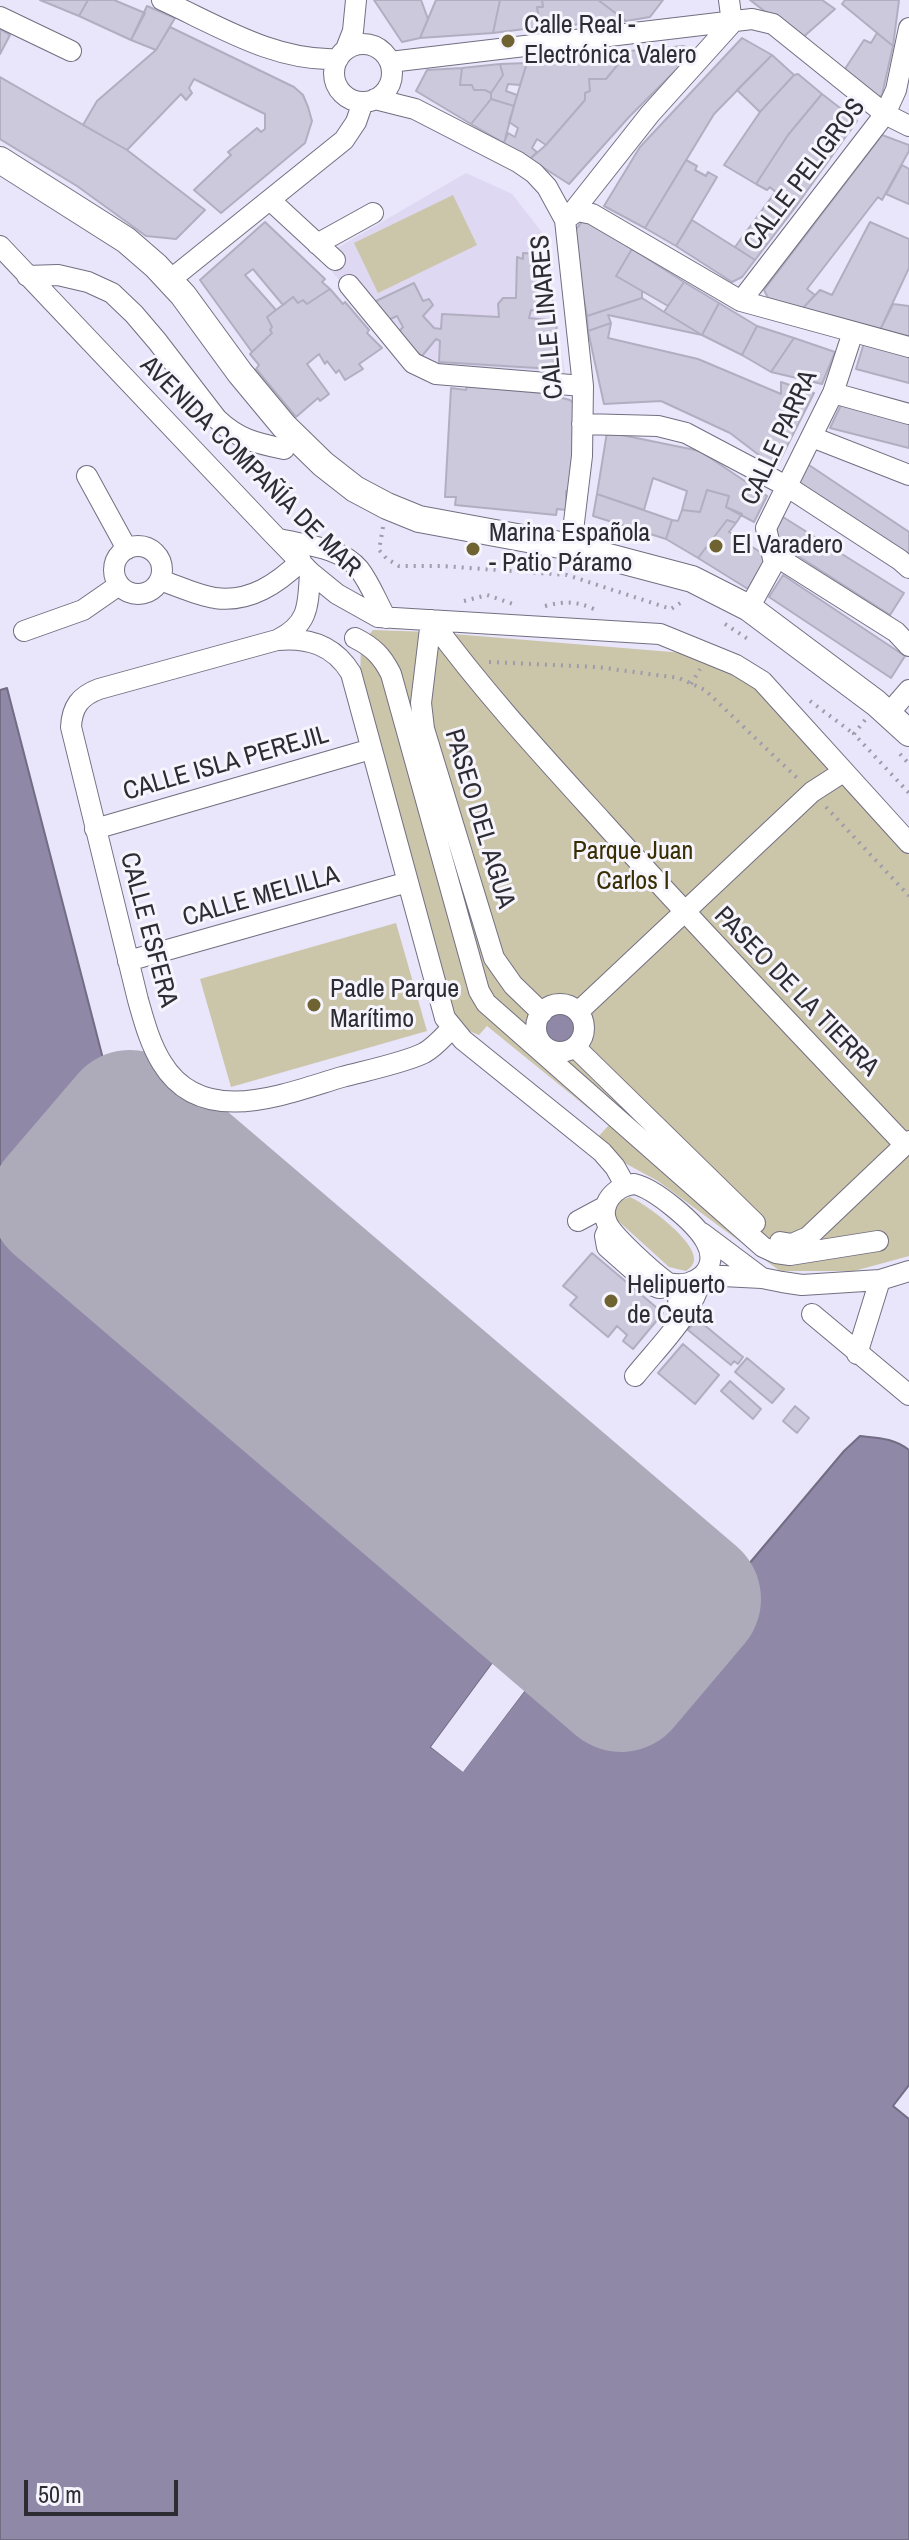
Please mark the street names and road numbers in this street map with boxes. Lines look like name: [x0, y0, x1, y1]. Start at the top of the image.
street label: CALLE PELIGROS: [738, 93, 872, 257]
street label: CALLE LINARES: [525, 234, 571, 400]
street label: AVENIDA COMPAÑÍA DE MAR: [133, 350, 367, 584]
street label: CALLE PARRA: [735, 366, 825, 510]
street label: CALLE ISLA PEREJIL: [120, 720, 332, 808]
street label: PASEO DEL AGUA: [437, 726, 521, 912]
street label: CALLE ESFERA: [112, 849, 184, 1011]
street label: CALLE MELILLA: [179, 860, 343, 934]
street label: PASEO DE LA TIERRA: [707, 901, 885, 1083]

